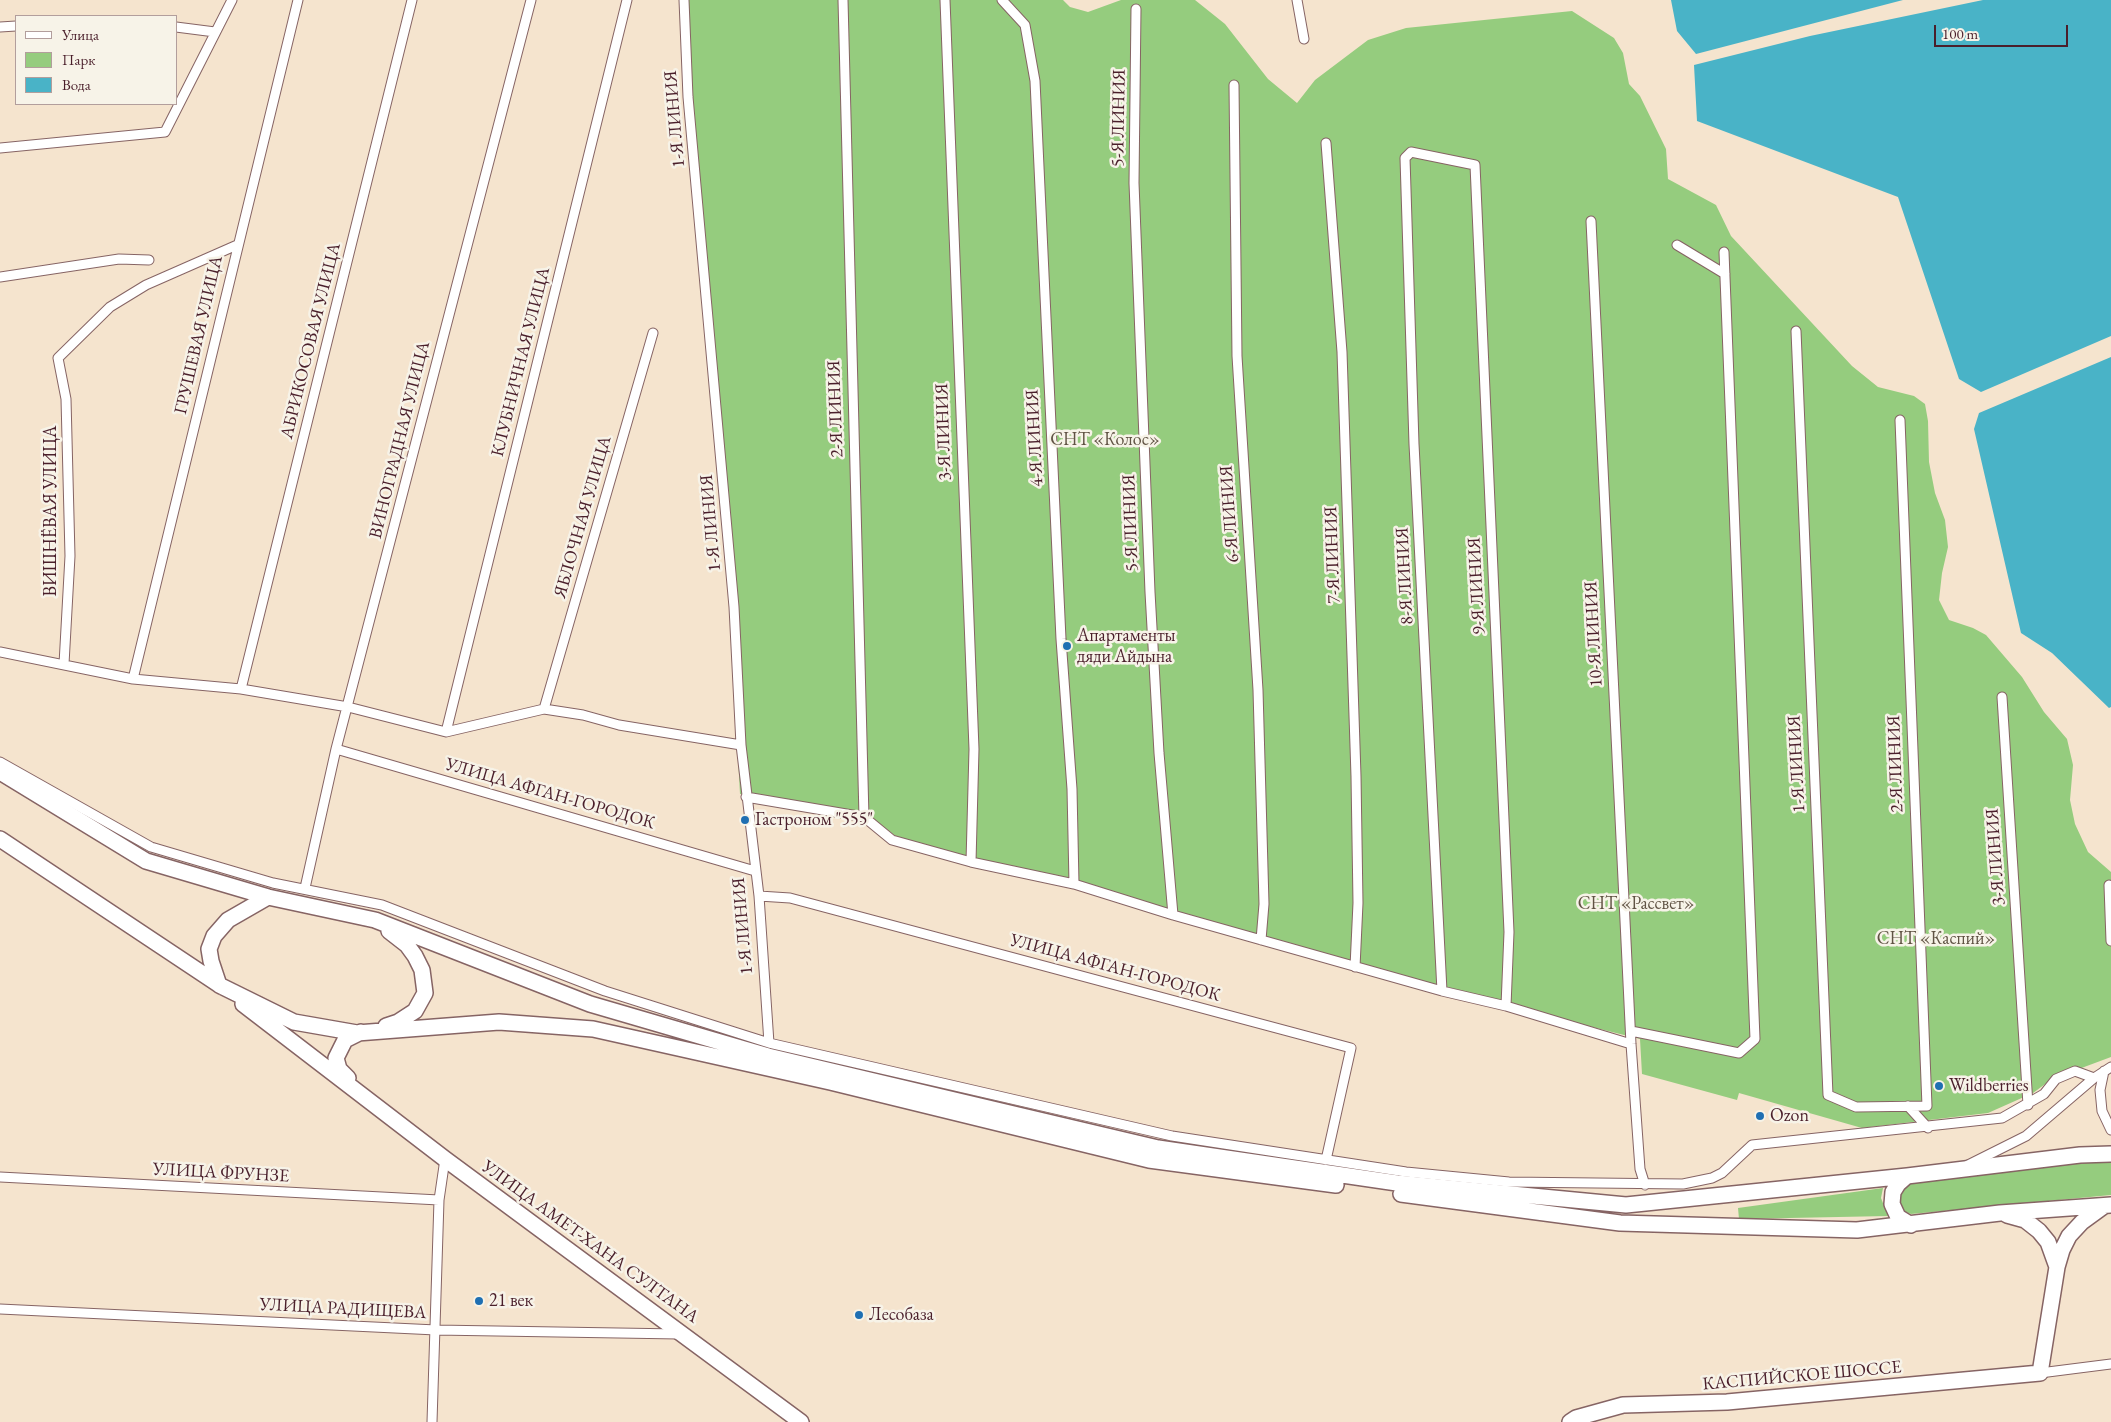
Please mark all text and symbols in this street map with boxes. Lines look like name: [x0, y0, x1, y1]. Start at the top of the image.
legend: [15, 15, 178, 105]
scale bar: [1936, 15, 2070, 47]
text: 100 m: [1942, 24, 1978, 43]
text: Улица: [62, 25, 99, 44]
text: Парк: [62, 50, 95, 69]
street label: 1-Я ЛИНИЯ: [660, 69, 690, 169]
street label: 5-Я ЛИНИЯ: [1107, 69, 1131, 167]
text: Вода: [62, 75, 91, 94]
street label: АБРИКОСОВАЯ УЛИЦА: [276, 241, 346, 441]
street label: ГРУШЕВАЯ УЛИЦА: [170, 254, 228, 416]
street label: КЛУБНИЧНАЯ УЛИЦА: [487, 265, 555, 459]
street label: ВИНОГРАДНАЯ УЛИЦА: [365, 339, 435, 541]
street label: 2-Я ЛИНИЯ: [824, 360, 848, 458]
street label: 3-Я ЛИНИЯ: [932, 383, 956, 481]
street label: 4-Я ЛИНИЯ: [1022, 389, 1048, 487]
street label: ВИШНЁВАЯ УЛИЦА: [40, 426, 62, 596]
park label: СНТ «Колос»: [1050, 429, 1160, 451]
street label: ЯБЛОЧНАЯ УЛИЦА: [550, 433, 616, 601]
street label: 6-Я ЛИНИЯ: [1216, 465, 1244, 563]
street label: 1-Я ЛИНИЯ: [696, 473, 726, 573]
street label: 5-Я ЛИНИЯ: [1119, 474, 1143, 572]
street label: 7-Я ЛИНИЯ: [1321, 506, 1345, 604]
street label: 8-Я ЛИНИЯ: [1392, 527, 1418, 625]
street label: 9-Я ЛИНИЯ: [1464, 537, 1490, 635]
street label: 10-Я ЛИНИЯ: [1580, 580, 1608, 688]
place label: Апартаменты дяди Айдына: [1077, 625, 1176, 668]
marker: Апартаменты дяди Айдына: [1061, 640, 1073, 652]
street label: 1-Я ЛИНИЯ: [1784, 715, 1810, 813]
street label: 2-Я ЛИНИЯ: [1884, 715, 1908, 813]
street label: УЛИЦА АФГАН-ГОРОДОК: [443, 754, 657, 834]
street label: 3-Я ЛИНИЯ: [1982, 808, 2010, 906]
place label: Гастроном "555": [755, 809, 873, 831]
marker: Гастроном "555": [739, 814, 751, 826]
street label: 1-Я ЛИНИЯ: [728, 876, 758, 976]
park label: СНТ «Рассвет»: [1578, 893, 1694, 915]
park label: СНТ «Каспий»: [1877, 928, 1995, 950]
street label: УЛИЦА АФГАН-ГОРОДОК: [1007, 929, 1223, 1007]
place label: Wildberries: [1949, 1075, 2029, 1097]
marker: Wildberries: [1933, 1080, 1945, 1092]
place label: Ozon: [1770, 1105, 1809, 1127]
marker: Ozon: [1754, 1110, 1766, 1122]
street label: УЛИЦА АМЕТ-ХАНА СУЛТАНА: [477, 1156, 703, 1328]
street label: УЛИЦА ФРУНЗЕ: [152, 1159, 290, 1187]
place label: 21 век: [489, 1290, 533, 1312]
street label: УЛИЦА РАДИЩЕВА: [259, 1294, 427, 1324]
marker: 21 век: [473, 1295, 485, 1307]
place label: Лесобаза: [869, 1304, 934, 1326]
marker: Лесобаза: [853, 1309, 865, 1321]
street label: КАСПИЙСКОЕ ШОССЕ: [1702, 1357, 1902, 1395]

